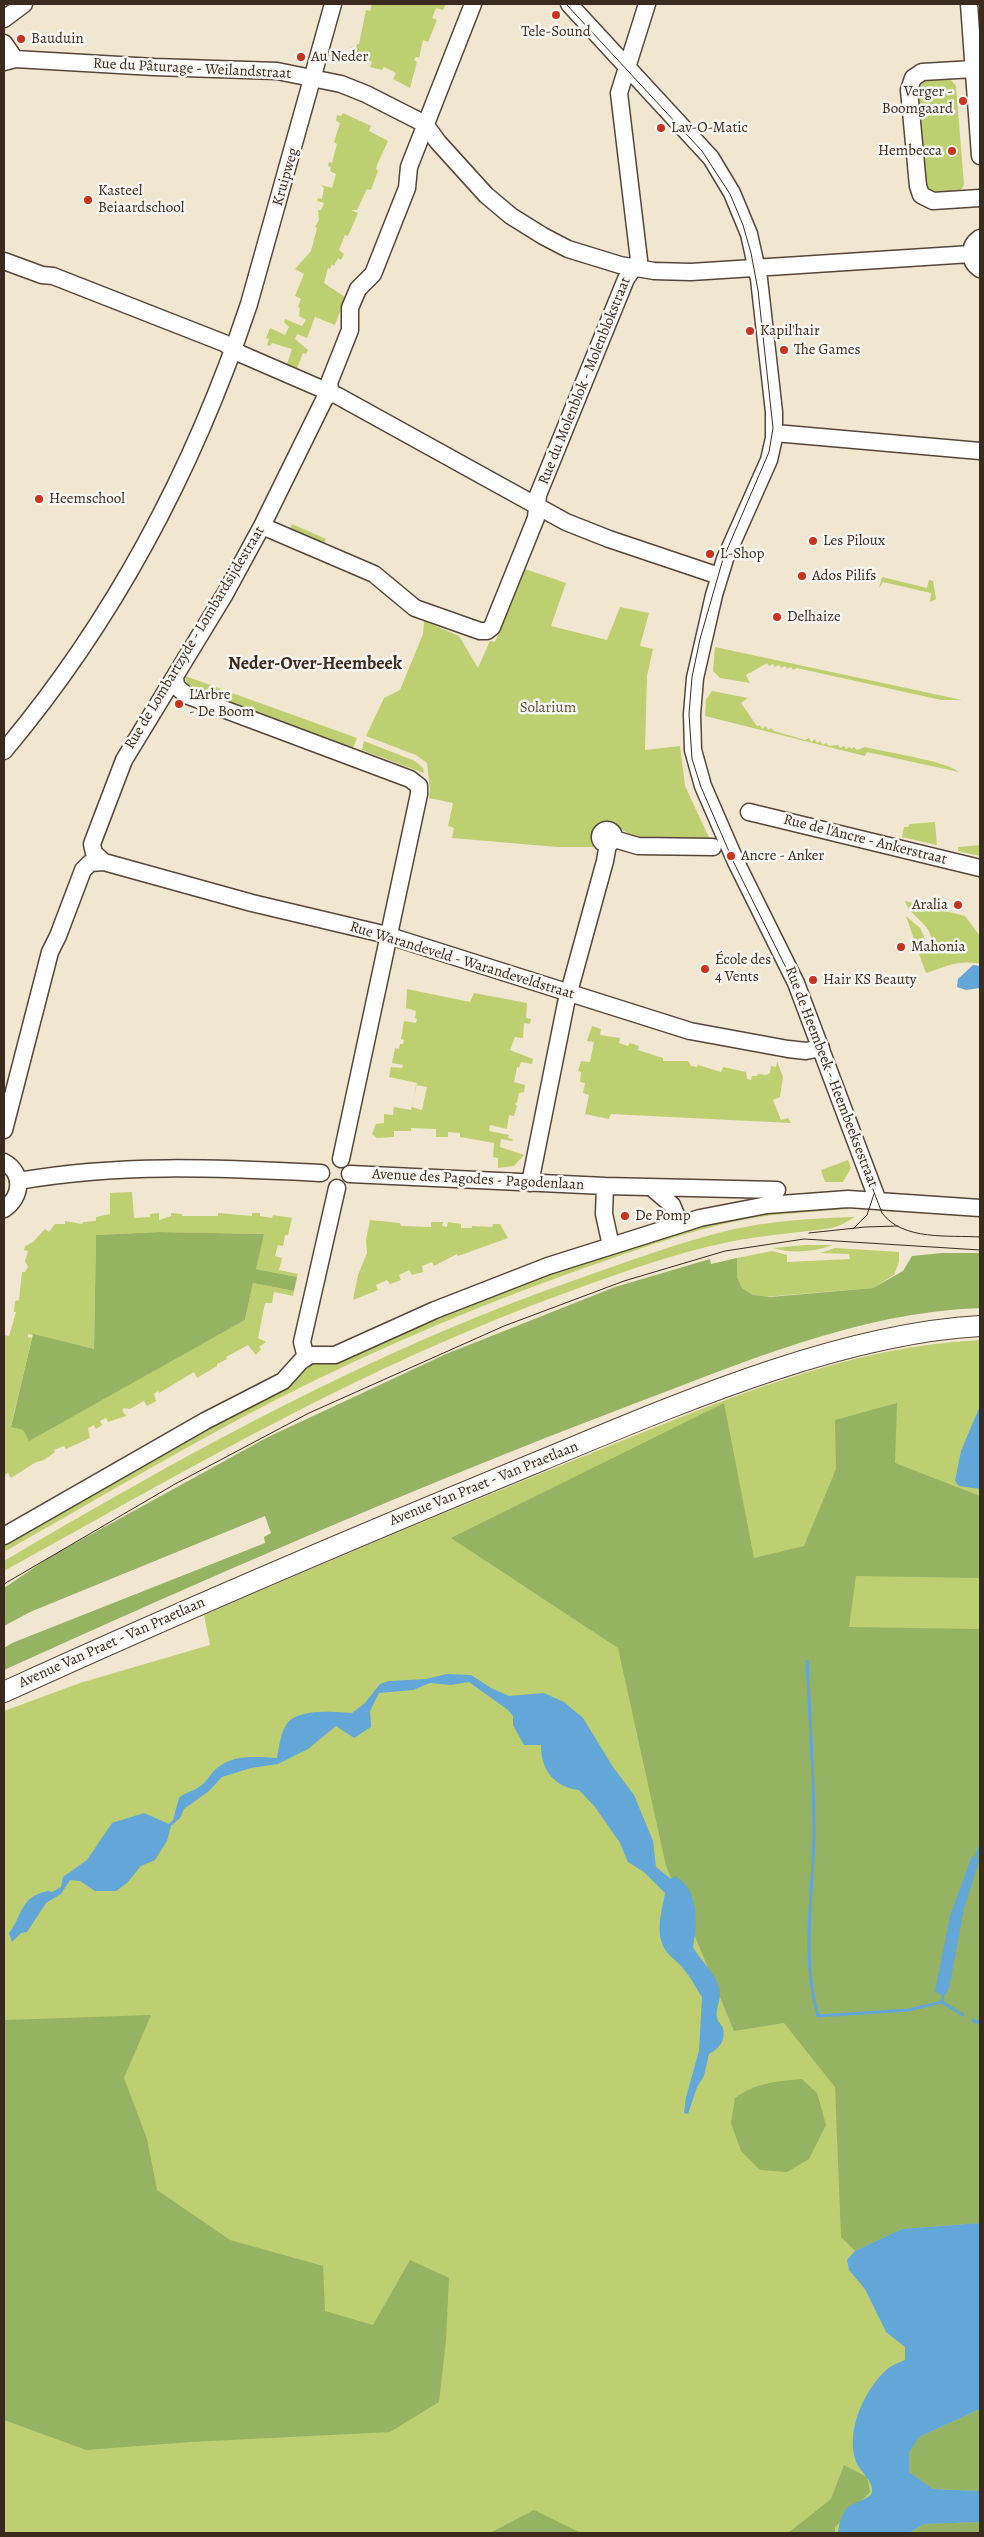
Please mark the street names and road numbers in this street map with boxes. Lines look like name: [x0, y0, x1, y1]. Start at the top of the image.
street label: Rue du Pâturage - Weilandstraat: [92, 55, 292, 83]
street label: Kruipweg: [269, 146, 303, 208]
street label: Rue du Molenblok - Molenblokstraat: [535, 275, 635, 487]
street label: Rue de Lombartzyde - Lombardsijdestraat: [121, 523, 269, 753]
street label: Rue de l'Ancre - Ankerstraat: [781, 811, 949, 869]
street label: Rue Warandeveld - Warandeveldstraat: [347, 918, 577, 1004]
street label: Rue de Heembeek - Heembeeksestraat: [780, 964, 882, 1190]
street label: Avenue des Pagodes - Pagodenlaan: [371, 1165, 585, 1195]
street label: Avenue Van Praet - Van Praetlaan: [387, 1438, 581, 1530]
street label: Avenue Van Praet - Van Praetlaan: [16, 1594, 208, 1692]

